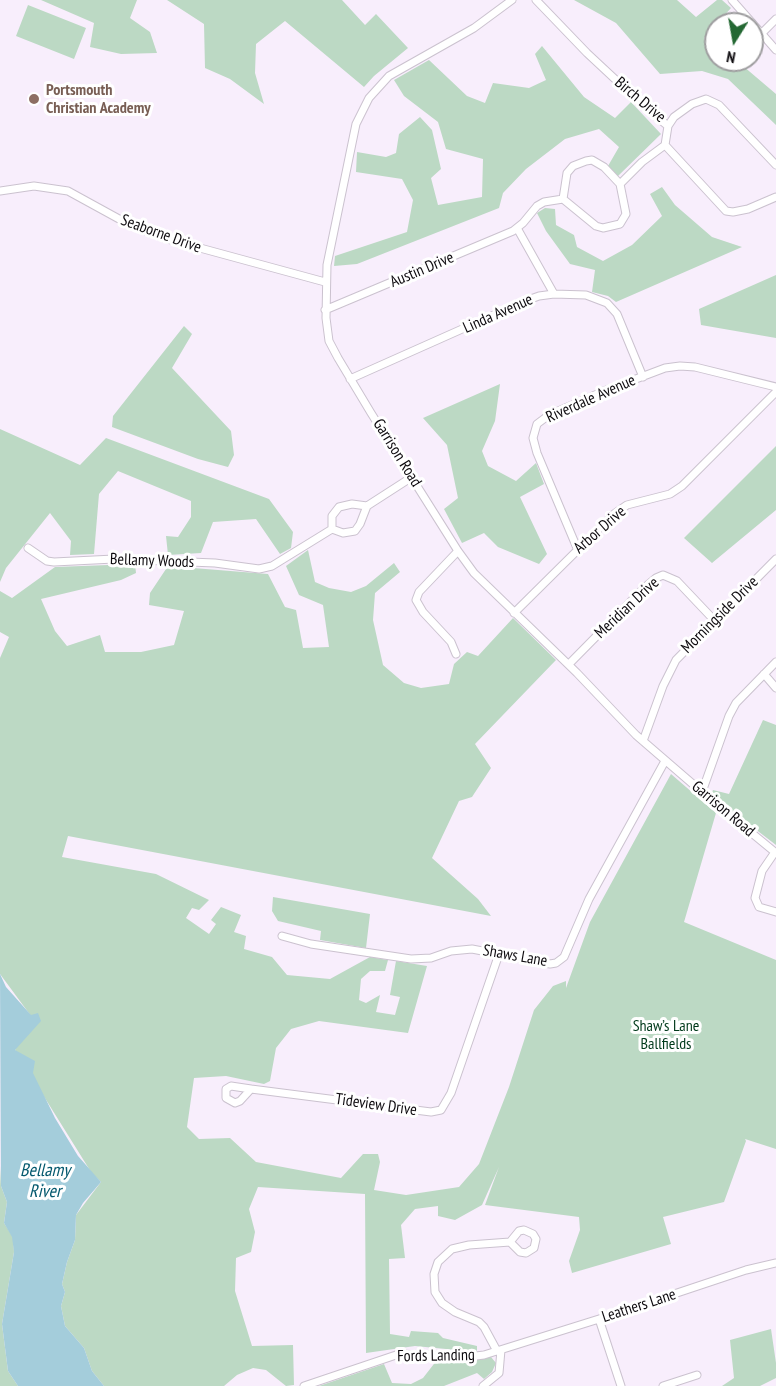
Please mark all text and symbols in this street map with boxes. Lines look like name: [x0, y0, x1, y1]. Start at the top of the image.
north arrow: [704, 12, 764, 72]
text: N: [725, 47, 737, 68]
street label: Birch Drive: [611, 73, 669, 127]
place label: Portsmouth Christian Academy: [46, 80, 151, 118]
marker: Portsmouth Christian Academy: [27, 92, 41, 106]
street label: Seaborne Drive: [118, 211, 204, 257]
street label: Austin Drive: [387, 248, 457, 292]
street label: Linda Avenue: [460, 290, 536, 338]
street label: Riverdale Avenue: [543, 371, 639, 427]
street label: Garrison Road: [369, 415, 425, 491]
street label: Arbor Drive: [570, 502, 630, 558]
street label: Bellamy Woods: [110, 550, 194, 572]
street label: Meridian Drive: [591, 573, 663, 643]
street label: Morningside Drive: [678, 573, 762, 657]
street label: Garrison Road: [688, 777, 758, 841]
street label: Shaws Lane: [481, 941, 549, 971]
park label: Shaw’s Lane Ballfields: [633, 1016, 699, 1054]
street label: Tideview Drive: [334, 1090, 418, 1120]
water label: Bellamy River: [20, 1160, 70, 1202]
street label: Leathers Lane: [600, 1285, 678, 1327]
street label: Fords Landing: [397, 1346, 475, 1366]

